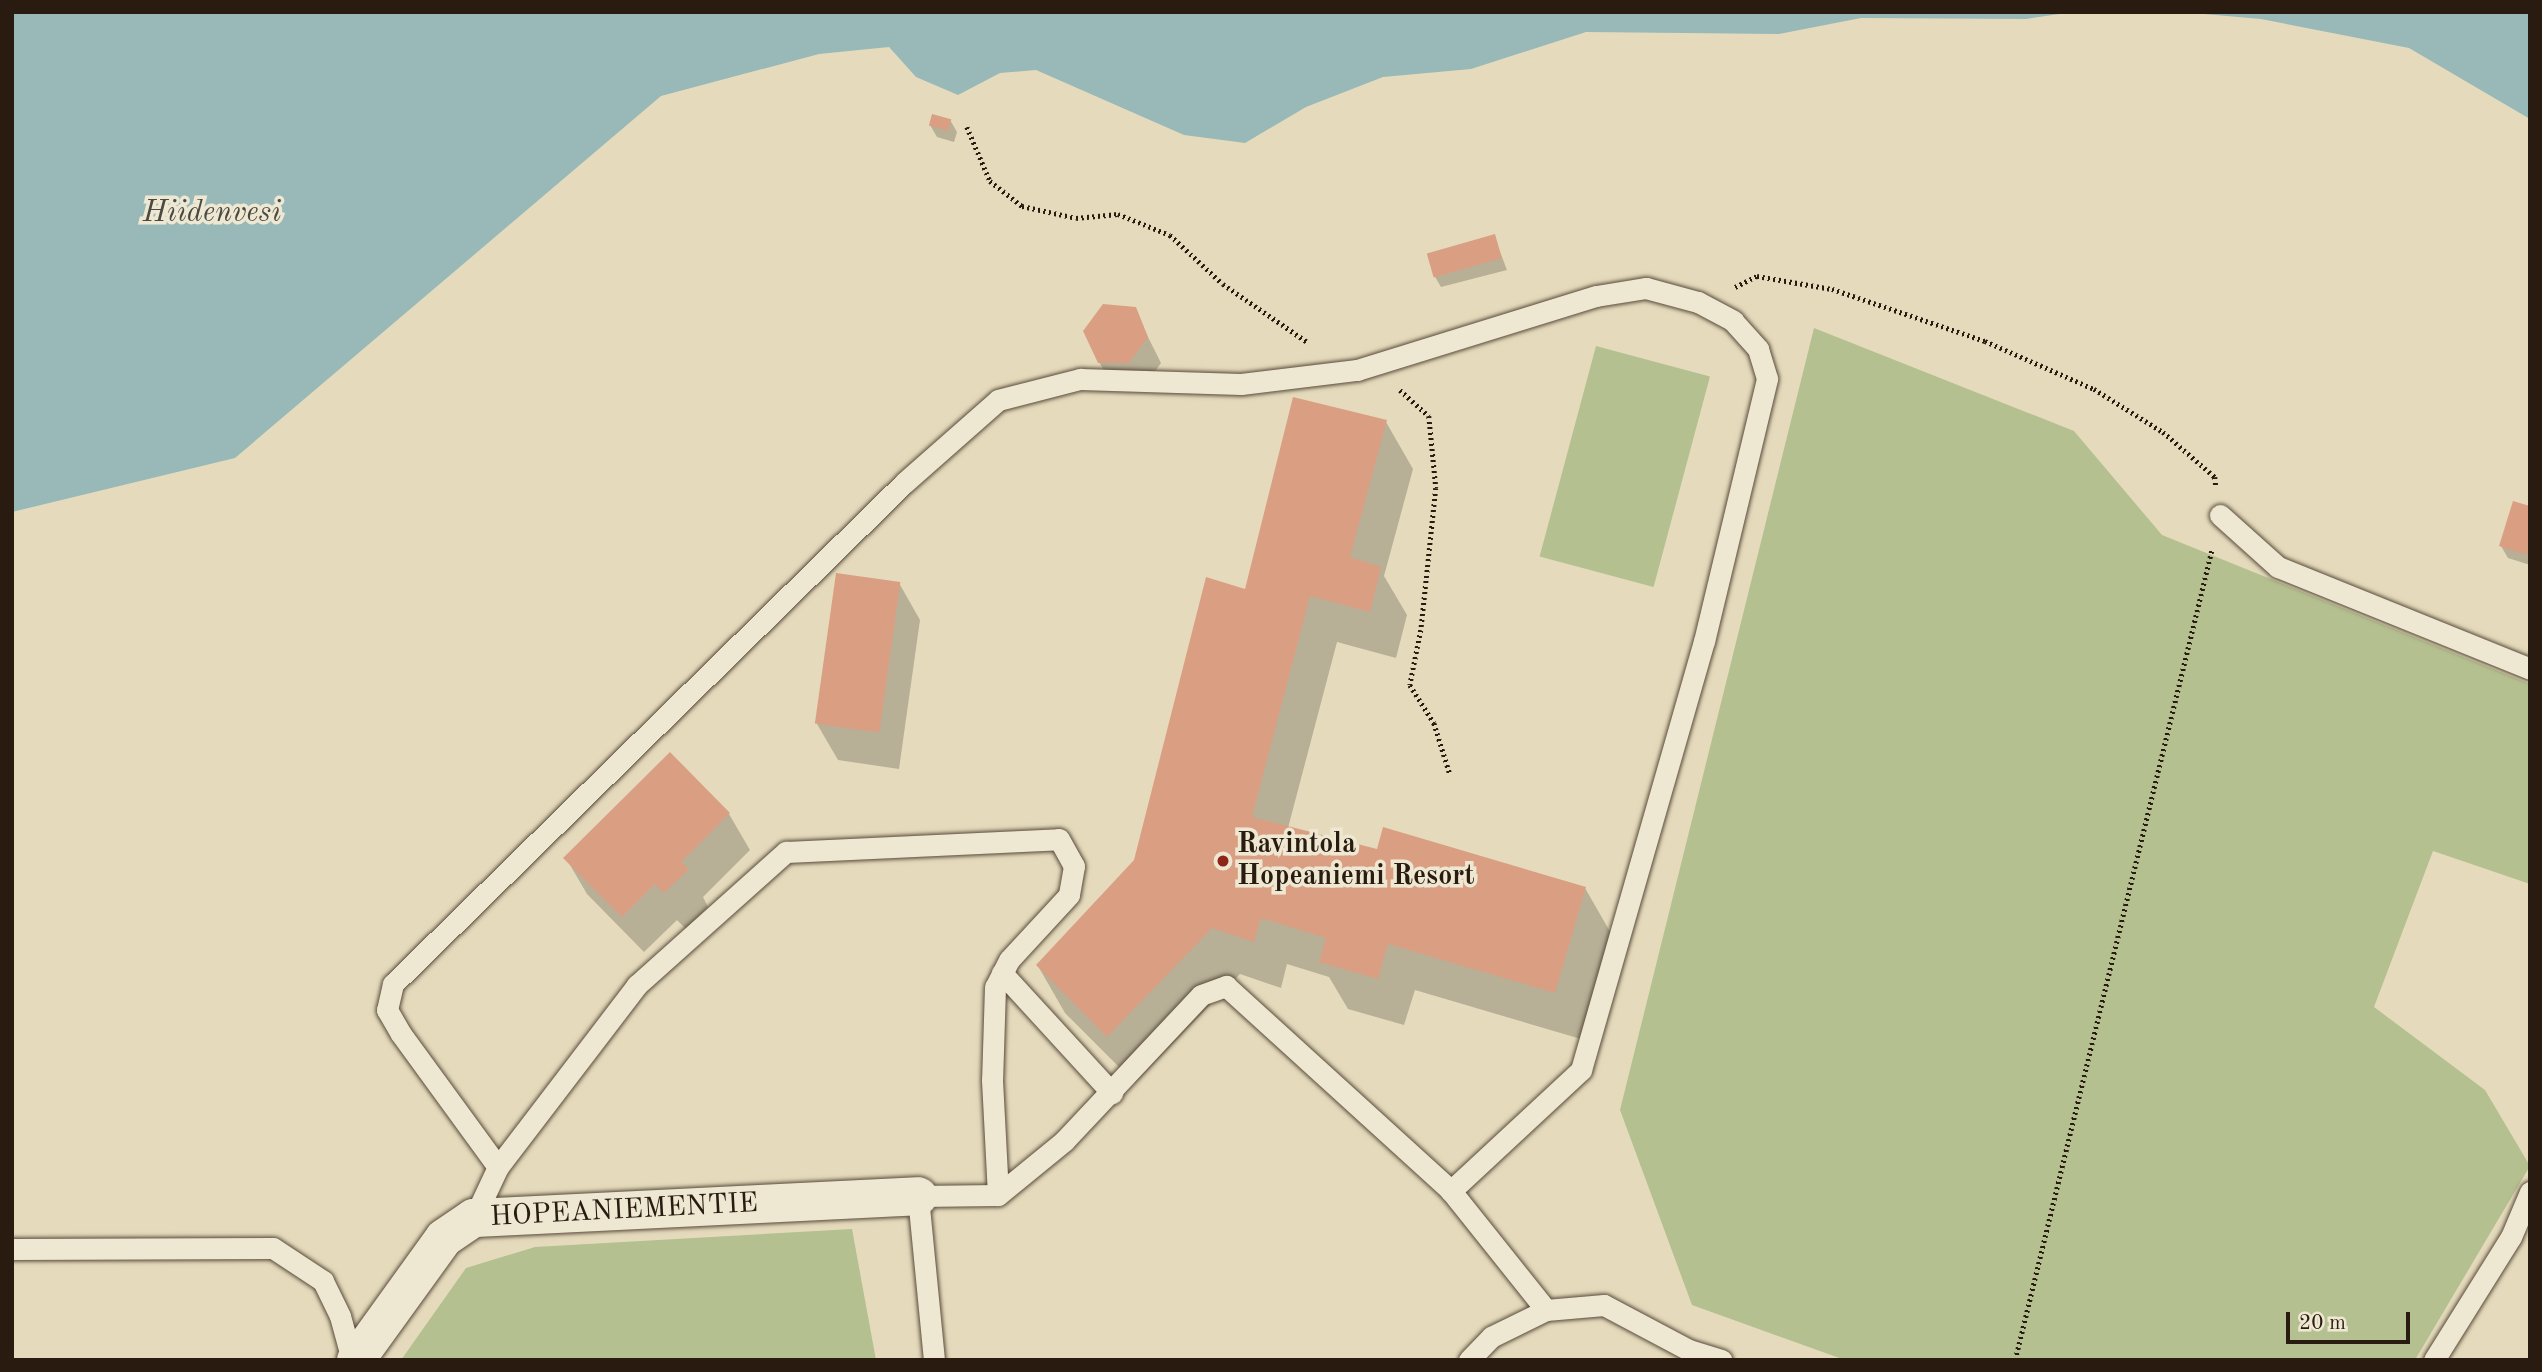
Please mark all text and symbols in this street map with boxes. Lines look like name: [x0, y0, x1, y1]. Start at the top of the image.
water label: Hiidenvesi: [143, 195, 281, 231]
place label: Ravintola Hopeaniemi Resort: [1237, 828, 1475, 894]
marker: Ravintola Hopeaniemi Resort: [1215, 853, 1231, 869]
street label: HOPEANIEMENTIE: [489, 1187, 759, 1235]
scale bar: [2290, 1298, 2414, 1342]
text: 20 m: [2299, 1313, 2346, 1334]

